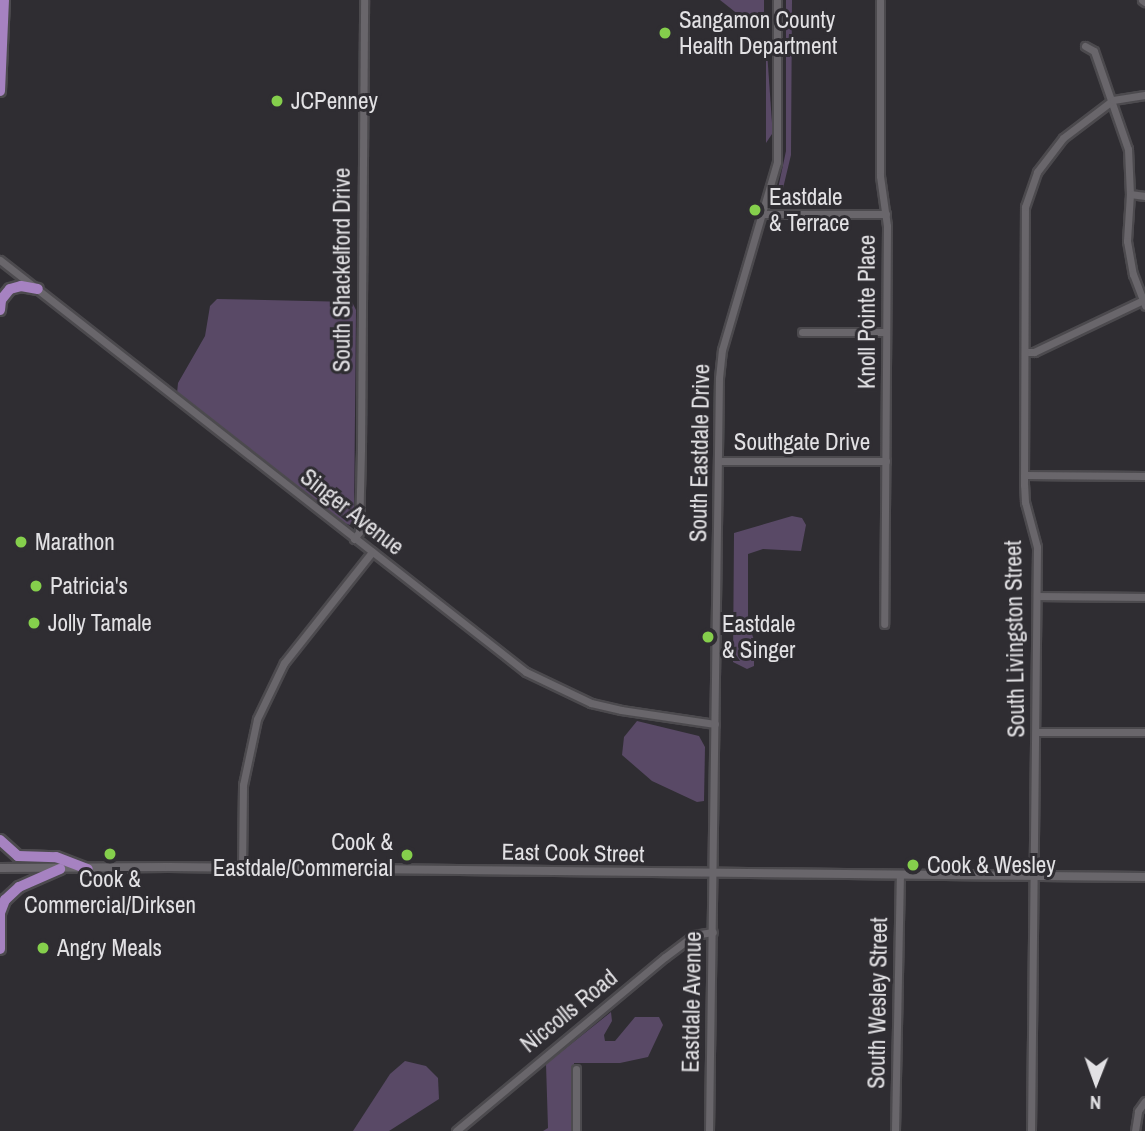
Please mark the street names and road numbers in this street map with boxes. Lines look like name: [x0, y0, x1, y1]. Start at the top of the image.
street label: South Shackelford Drive: [328, 168, 356, 372]
street label: Knoll Pointe Place: [853, 235, 881, 389]
street label: South Eastdale Drive: [685, 364, 715, 542]
street label: Southgate Drive: [734, 428, 870, 456]
street label: Singer Avenue: [294, 463, 410, 561]
street label: South Livingston Street: [999, 540, 1031, 738]
street label: East Cook Street: [501, 838, 645, 868]
street label: South Wesley Street: [863, 917, 893, 1089]
street label: Eastdale Avenue: [677, 931, 707, 1073]
street label: Niccolls Road: [515, 964, 623, 1058]

